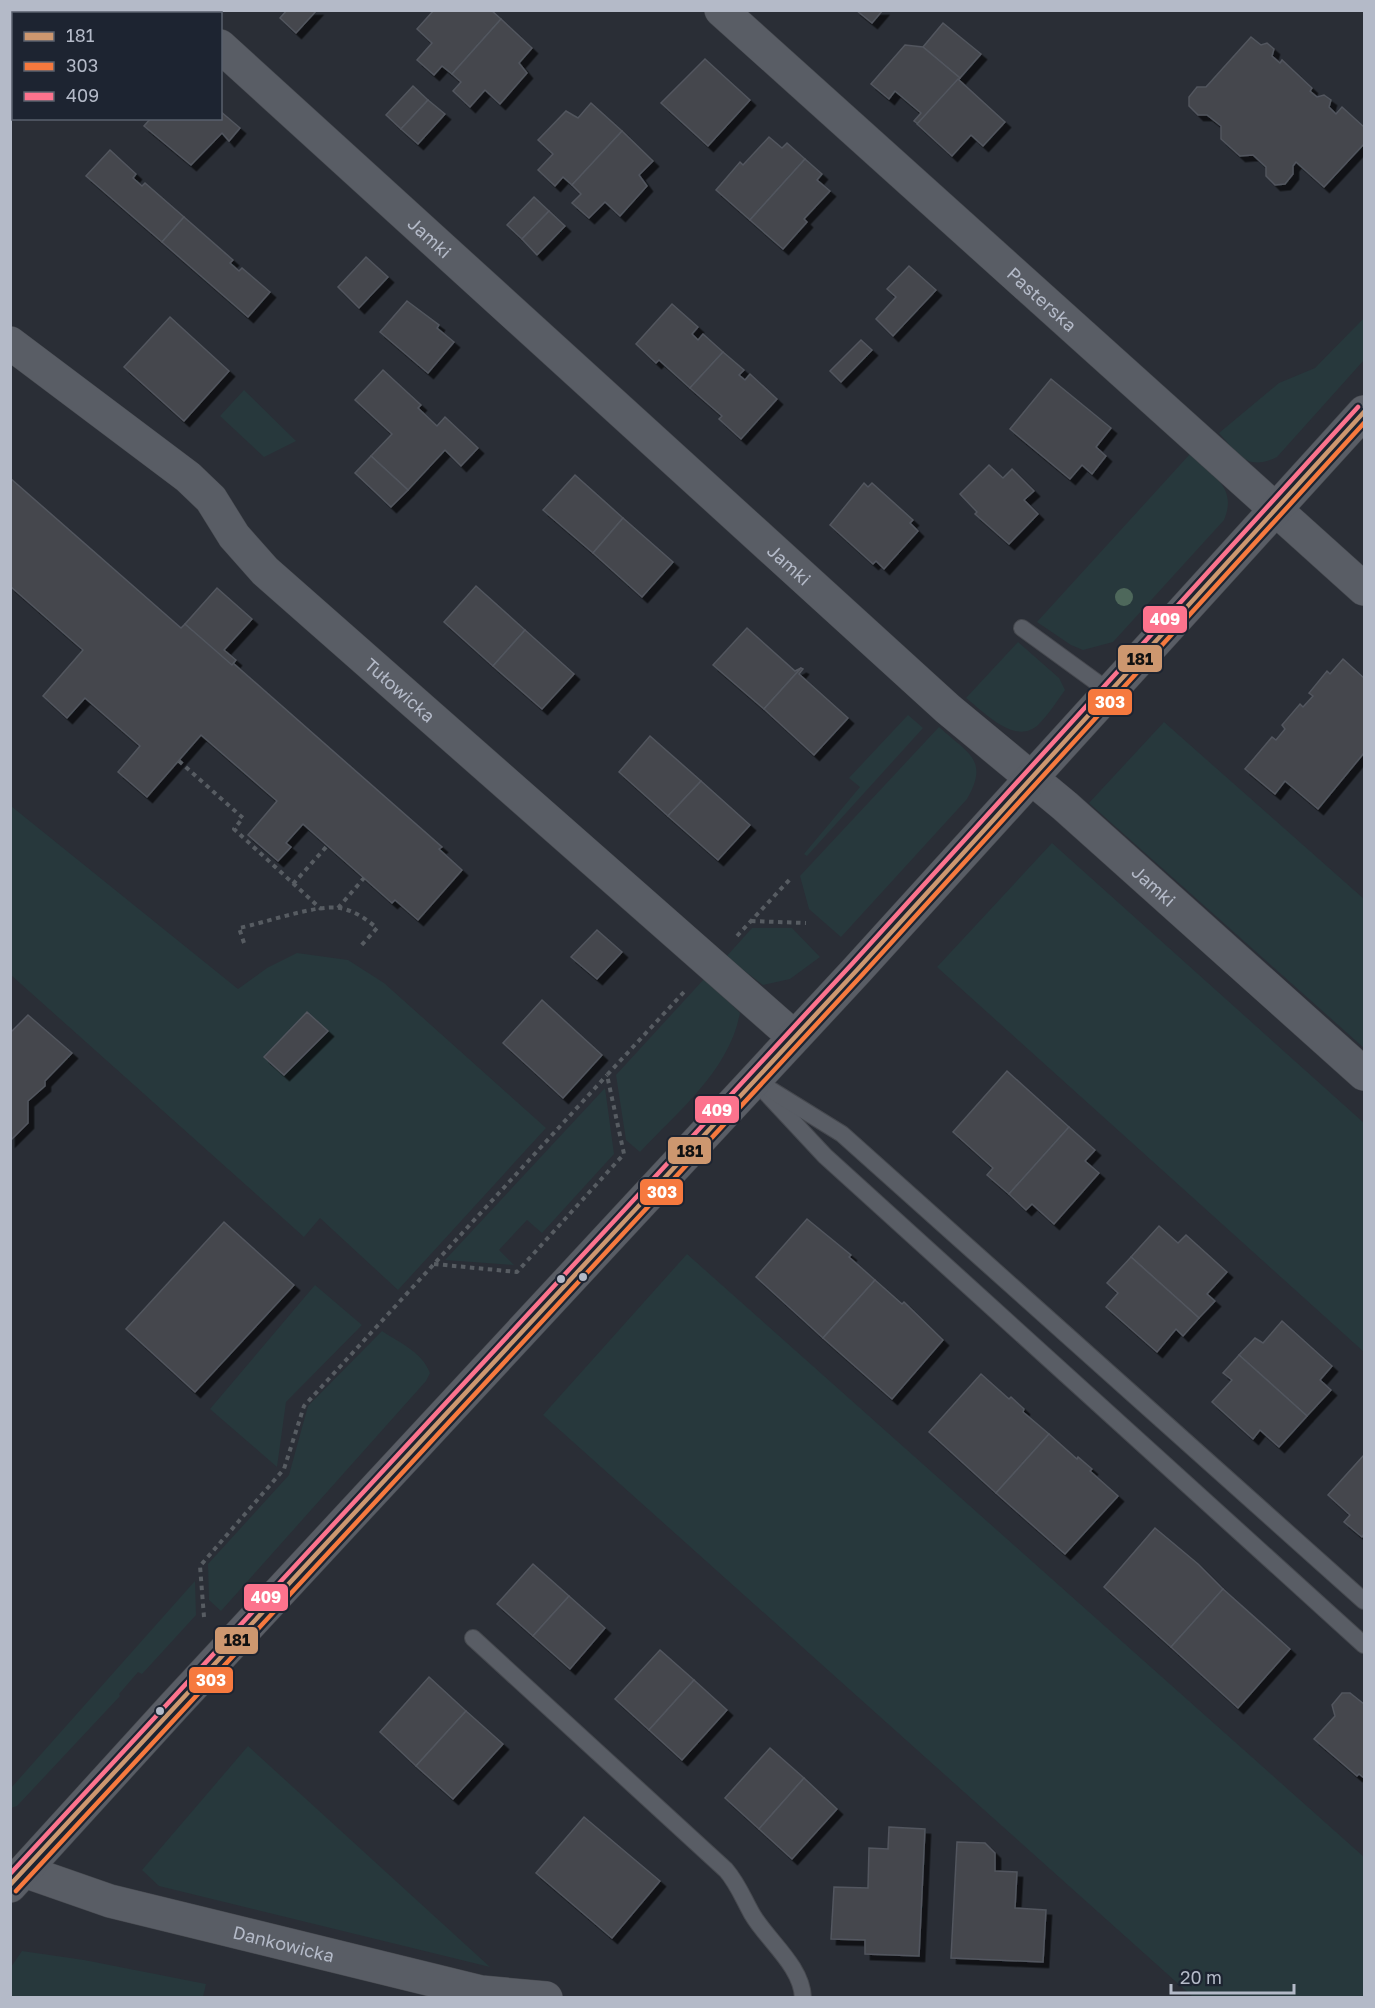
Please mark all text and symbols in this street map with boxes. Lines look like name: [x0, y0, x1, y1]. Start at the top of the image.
legend: [12, 12, 222, 120]
text: 181: [66, 24, 95, 46]
text: 303: [66, 54, 98, 76]
text: 409: [66, 84, 99, 106]
street label: Jamki: [404, 212, 456, 263]
street label: Pasterska: [1003, 262, 1081, 336]
street label: Jamki: [763, 539, 816, 590]
line badge: 409: [1142, 605, 1188, 634]
text: 409: [1150, 609, 1180, 629]
line badge: 181: [1117, 644, 1163, 673]
text: 181: [1127, 649, 1153, 669]
street label: Tułowicka: [360, 653, 440, 727]
line badge: 303: [1087, 688, 1133, 716]
text: 303: [1095, 692, 1125, 712]
street label: Jamki: [1128, 860, 1180, 911]
line badge: 409: [694, 1095, 740, 1124]
text: 409: [702, 1100, 732, 1120]
line badge: 181: [667, 1136, 712, 1165]
text: 181: [677, 1141, 703, 1161]
line badge: 303: [639, 1178, 684, 1206]
text: 303: [647, 1182, 677, 1202]
unlabelled marker: [577, 1271, 589, 1283]
unlabelled marker: [555, 1273, 567, 1285]
line badge: 409: [243, 1583, 289, 1612]
text: 409: [251, 1587, 281, 1607]
line badge: 181: [214, 1626, 259, 1655]
text: 181: [224, 1630, 250, 1650]
line badge: 303: [188, 1666, 234, 1694]
text: 303: [196, 1670, 226, 1690]
unlabelled marker: [154, 1705, 166, 1717]
street label: Dankowicka: [231, 1921, 337, 1967]
scale bar: [1171, 1957, 1294, 1995]
text: 20 m: [1180, 1966, 1222, 1988]

